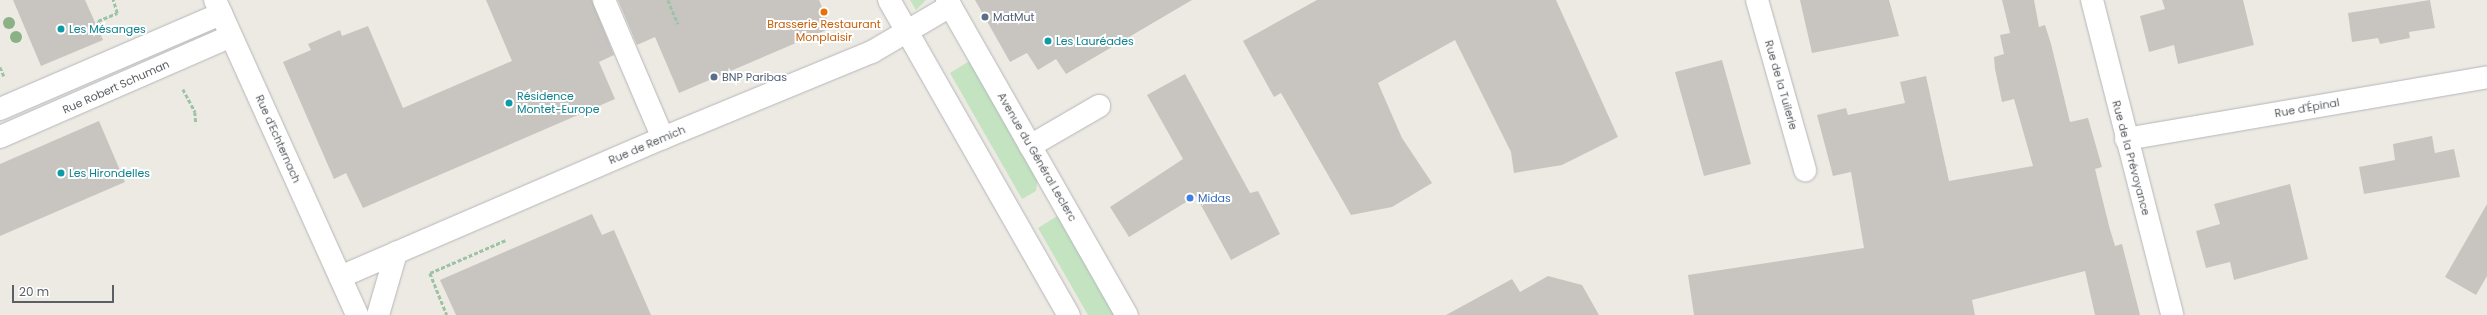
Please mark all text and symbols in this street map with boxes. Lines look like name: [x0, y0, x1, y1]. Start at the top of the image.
marker: Brasserie Restaurant Monplaisir: [819, 7, 829, 17]
place label: MatMut: [993, 10, 1034, 24]
marker: MatMut: [980, 12, 990, 22]
place label: Brasserie Restaurant Monplaisir: [767, 18, 881, 44]
place label: Les Mésanges: [69, 22, 146, 36]
marker: Les Mésanges: [56, 24, 66, 34]
place label: Les Lauréades: [1056, 34, 1134, 48]
marker: Les Lauréades: [1043, 36, 1053, 46]
street label: Rue de la Tuilerie: [1762, 39, 1800, 131]
street label: Rue Robert Schuman: [61, 57, 171, 117]
place label: BNP Paribas: [722, 70, 787, 84]
marker: BNP Paribas: [709, 72, 719, 82]
place label: Résidence Montet-Europe: [517, 90, 600, 116]
street label: Avenue du Général Leclerc: [995, 90, 1079, 224]
street label: Rue d'Echternach: [253, 93, 303, 185]
street label: Rue d'Épinal: [2274, 96, 2340, 120]
marker: Résidence Montet-Europe: [504, 98, 514, 108]
street label: Rue de la Prévoyance: [2109, 99, 2153, 217]
street label: Rue de Remich: [607, 123, 687, 167]
place label: Les Hirondelles: [69, 166, 150, 180]
marker: Les Hirondelles: [56, 168, 66, 178]
place label: Midas: [1198, 191, 1231, 205]
marker: Midas: [1185, 193, 1195, 203]
scale bar: [14, 277, 116, 303]
text: 20 m: [19, 283, 49, 300]

